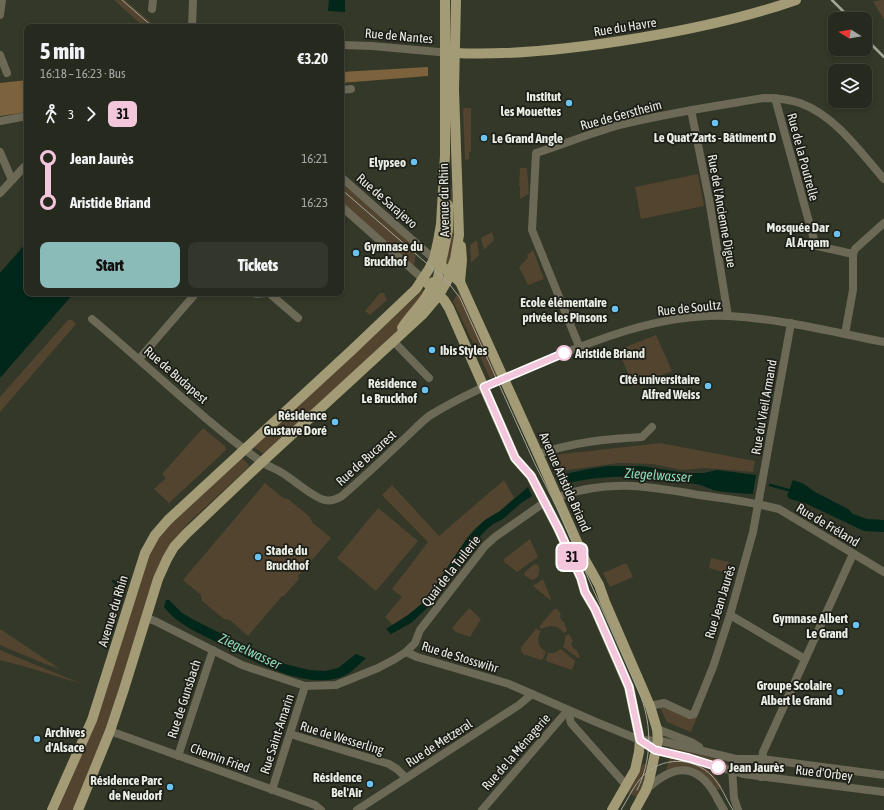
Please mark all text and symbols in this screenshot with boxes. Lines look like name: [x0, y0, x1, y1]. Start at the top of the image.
north arrow: [828, 12, 872, 56]
map controls: [828, 12, 872, 108]
street label: Rue du Havre: [593, 15, 658, 39]
street label: Rue de Nantes: [364, 26, 434, 46]
text: 5 min: [40, 38, 85, 64]
text: €3.20: [297, 50, 328, 67]
button: layers: [828, 64, 872, 108]
text: 16:18 – 16:23 · Bus: [40, 66, 126, 81]
place label: Institut les Mouettes: [501, 89, 561, 119]
street label: Rue de Gerstheim: [579, 97, 663, 133]
marker: Institut les Mouettes: [564, 98, 574, 108]
icon: walk: [40, 103, 62, 125]
icon: forward: [80, 103, 102, 125]
text: 31: [116, 106, 129, 122]
text: 3: [68, 107, 74, 122]
street label: Rue de la Poutrelle: [784, 111, 822, 203]
marker: Le Quat'Zarts - Bâtiment D: [710, 118, 720, 128]
place label: Le Quat'Zarts - Bâtiment D: [654, 130, 776, 145]
place label: Le Grand Angle: [492, 131, 563, 146]
marker: Le Grand Angle: [479, 133, 489, 143]
text: Jean Jaurès: [70, 150, 133, 167]
text: 16:21: [301, 151, 328, 166]
street label: Rue de l'Ancienne Digue: [705, 153, 739, 269]
place label: Elypseo: [369, 155, 406, 170]
marker: Elypseo: [409, 157, 419, 167]
street label: Avenue du Rhin: [436, 163, 452, 237]
street label: Rue de Sarajevo: [354, 171, 420, 231]
text: Aristide Briand: [70, 194, 151, 211]
text: 16:23: [301, 195, 328, 210]
place label: Mosquée Dar Al Arqam: [766, 220, 830, 250]
marker: Mosquée Dar Al Arqam: [832, 229, 842, 239]
place label: Gymnase du Bruckhof: [364, 239, 423, 269]
button: Start: [40, 242, 180, 288]
button: Tickets: [188, 242, 328, 288]
marker: Gymnase du Bruckhof: [351, 248, 361, 258]
place label: Ecole élémentaire privée les Pinsons: [520, 295, 607, 325]
street label: Rue de Soultz: [656, 297, 722, 319]
marker: Ecole élémentaire privée les Pinsons: [610, 304, 620, 314]
street label: Rue de Budapest: [141, 343, 211, 407]
place label: Ibis Styles: [440, 343, 488, 358]
marker: Ibis Styles: [427, 345, 437, 355]
marker: Aristide Briand: [556, 345, 572, 361]
place label: Aristide Briand: [574, 346, 645, 361]
street label: Rue du Vieil Armand: [748, 358, 780, 456]
place label: Cité universitaire Alfred Weiss: [619, 372, 700, 402]
place label: Résidence Le Bruckhof: [361, 376, 417, 406]
marker: Cité universitaire Alfred Weiss: [703, 381, 713, 391]
marker: Résidence Le Bruckhof: [420, 385, 430, 395]
place label: Résidence Gustave Doré: [263, 408, 327, 438]
marker: Résidence Gustave Doré: [330, 417, 340, 427]
street label: Rue de Bucarest: [333, 427, 399, 489]
street label: Avenue Aristide Briand: [536, 430, 594, 534]
water label: Ziegelwasser: [624, 465, 693, 485]
street label: Rue de Fréland: [794, 500, 862, 550]
street label: Quai de la Tuilerie: [419, 532, 483, 610]
place label: Stade du Bruckhof: [266, 543, 309, 573]
line badge: 31: [554, 544, 590, 570]
text: 31: [565, 549, 579, 565]
marker: Stade du Bruckhof: [253, 552, 263, 562]
street label: Rue Jean Jaurès: [702, 563, 738, 640]
street label: Avenue du Rhin: [95, 573, 131, 649]
place label: Gymnase Albert Le Grand: [772, 611, 848, 641]
marker: Gymnase Albert Le Grand: [851, 620, 861, 630]
water label: Ziegelwasser: [216, 630, 284, 673]
street label: Rue de Stosswihr: [420, 638, 500, 676]
street label: Rue de Gunsbach: [164, 658, 204, 740]
place label: Groupe Scolaire Albert le Grand: [756, 678, 832, 708]
marker: Groupe Scolaire Albert le Grand: [835, 687, 845, 697]
street label: Rue Saint-Amarin: [257, 692, 297, 776]
street label: Rue de la Ménagerie: [479, 711, 553, 793]
street label: Rue de Metzeral: [403, 716, 475, 770]
street label: Rue de Wesserling: [298, 718, 386, 758]
place label: Archives d'Alsace: [44, 725, 85, 755]
marker: Archives d'Alsace: [32, 734, 42, 744]
street label: Chemin Fried: [188, 740, 252, 776]
marker: Jean Jaurès: [710, 759, 726, 775]
place label: Jean Jaurès: [728, 760, 784, 775]
street label: Rue d'Orbey: [795, 762, 854, 784]
place label: Résidence Bel'Air: [313, 770, 363, 800]
place label: Résidence Parc de Neudorf: [90, 773, 162, 803]
marker: Résidence Bel'Air: [365, 779, 375, 789]
marker: Résidence Parc de Neudorf: [165, 782, 175, 792]

